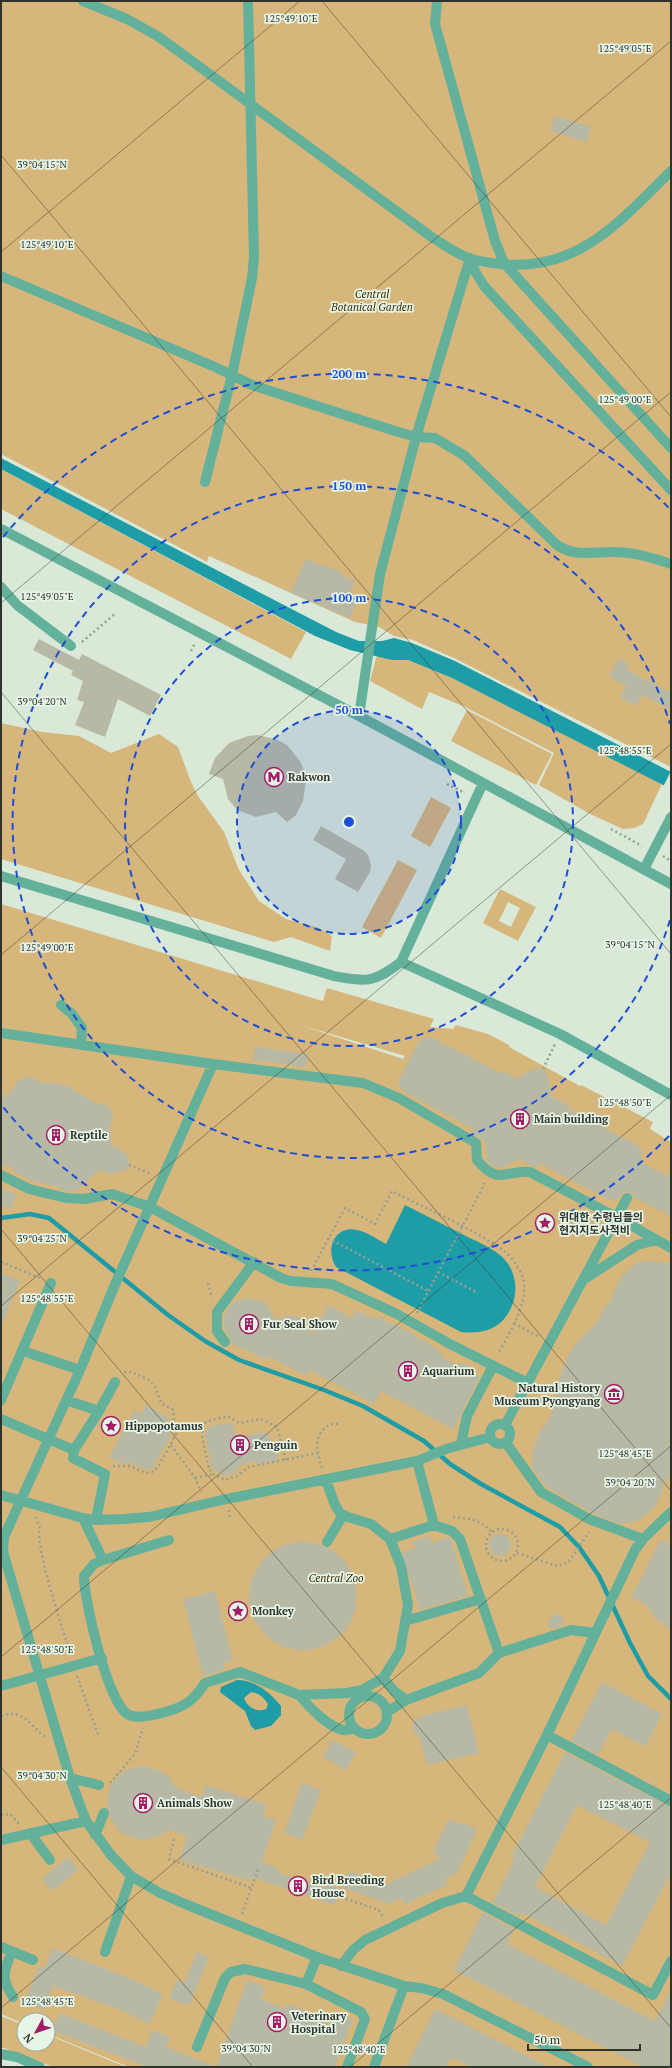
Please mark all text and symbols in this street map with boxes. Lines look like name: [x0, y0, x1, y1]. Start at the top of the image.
text: 125°49'10"E: [264, 12, 318, 25]
text: 125°49'05"E: [598, 42, 652, 55]
text: 39°04'15"N: [17, 158, 67, 171]
text: 125°49'10"E: [20, 238, 74, 251]
park label: Central Botanical Garden: [330, 287, 413, 314]
text: 200 m: [332, 366, 366, 381]
text: 125°49'00"E: [598, 393, 652, 406]
text: 150 m: [332, 478, 366, 493]
text: 125°49'05"E: [20, 590, 74, 603]
text: 100 m: [332, 590, 366, 605]
text: 39°04'20"N: [17, 695, 67, 708]
text: 50 m: [335, 702, 363, 717]
text: 125°48'55"E: [598, 744, 652, 757]
metro station icon: Rakwon: [263, 766, 285, 788]
place label: Rakwon: [288, 770, 330, 784]
centre of rings: [342, 815, 356, 829]
text: 39°04'15"N: [605, 938, 655, 951]
text: 125°49'00"E: [20, 941, 74, 954]
text: 125°48'50"E: [598, 1096, 652, 1109]
building icon: Main building: [509, 1108, 531, 1130]
place label: Main building: [534, 1112, 609, 1126]
building icon: Reptile: [45, 1124, 67, 1146]
place label: Reptile: [70, 1128, 108, 1142]
place label: 위대한 수령님들의 현지지도사적비: [559, 1210, 643, 1237]
place icon: 위대한 수령님들의 현지지도사적비: [534, 1212, 556, 1234]
text: 39°04'25"N: [17, 1232, 67, 1245]
text: 125°48'55"E: [20, 1292, 74, 1305]
building icon: Fur Seal Show: [238, 1313, 260, 1335]
place label: Fur Seal Show: [263, 1317, 337, 1331]
building icon: Aquarium: [397, 1360, 419, 1382]
place label: Aquarium: [422, 1364, 475, 1378]
place label: Natural History Museum Pyongyang: [494, 1381, 601, 1408]
museum icon: Natural History Museum Pyongyang: [603, 1383, 625, 1405]
place icon: Hippopotamus: [100, 1415, 122, 1437]
place label: Hippopotamus: [125, 1419, 203, 1433]
building icon: Penguin: [229, 1434, 251, 1456]
place label: Penguin: [254, 1438, 297, 1452]
text: 125°48'45"E: [598, 1447, 652, 1460]
text: 39°04'20"N: [605, 1476, 655, 1489]
park label: Central Zoo: [308, 1571, 364, 1585]
place icon: Monkey: [227, 1600, 249, 1622]
place label: Monkey: [252, 1604, 294, 1618]
text: 125°48'50"E: [20, 1643, 74, 1656]
text: 39°04'30"N: [17, 1769, 67, 1782]
building icon: Animals Show: [132, 1792, 154, 1814]
place label: Animals Show: [157, 1796, 232, 1810]
text: 125°48'40"E: [598, 1798, 652, 1811]
place label: Bird Breeding House: [312, 1873, 385, 1900]
building icon: Bird Breeding House: [287, 1875, 309, 1897]
text: 125°48'45"E: [20, 1995, 74, 2008]
place label: Veterinary Hospital: [291, 2009, 347, 2036]
building icon: Veterinary Hospital: [266, 2011, 288, 2033]
north arrow: [16, 2012, 56, 2052]
scale bar: [528, 2026, 640, 2052]
text: N: [20, 2030, 36, 2046]
text: 50 m: [534, 2032, 561, 2047]
text: 39°04'30"N: [221, 2042, 271, 2055]
text: 125°48'40"E: [332, 2043, 386, 2056]

